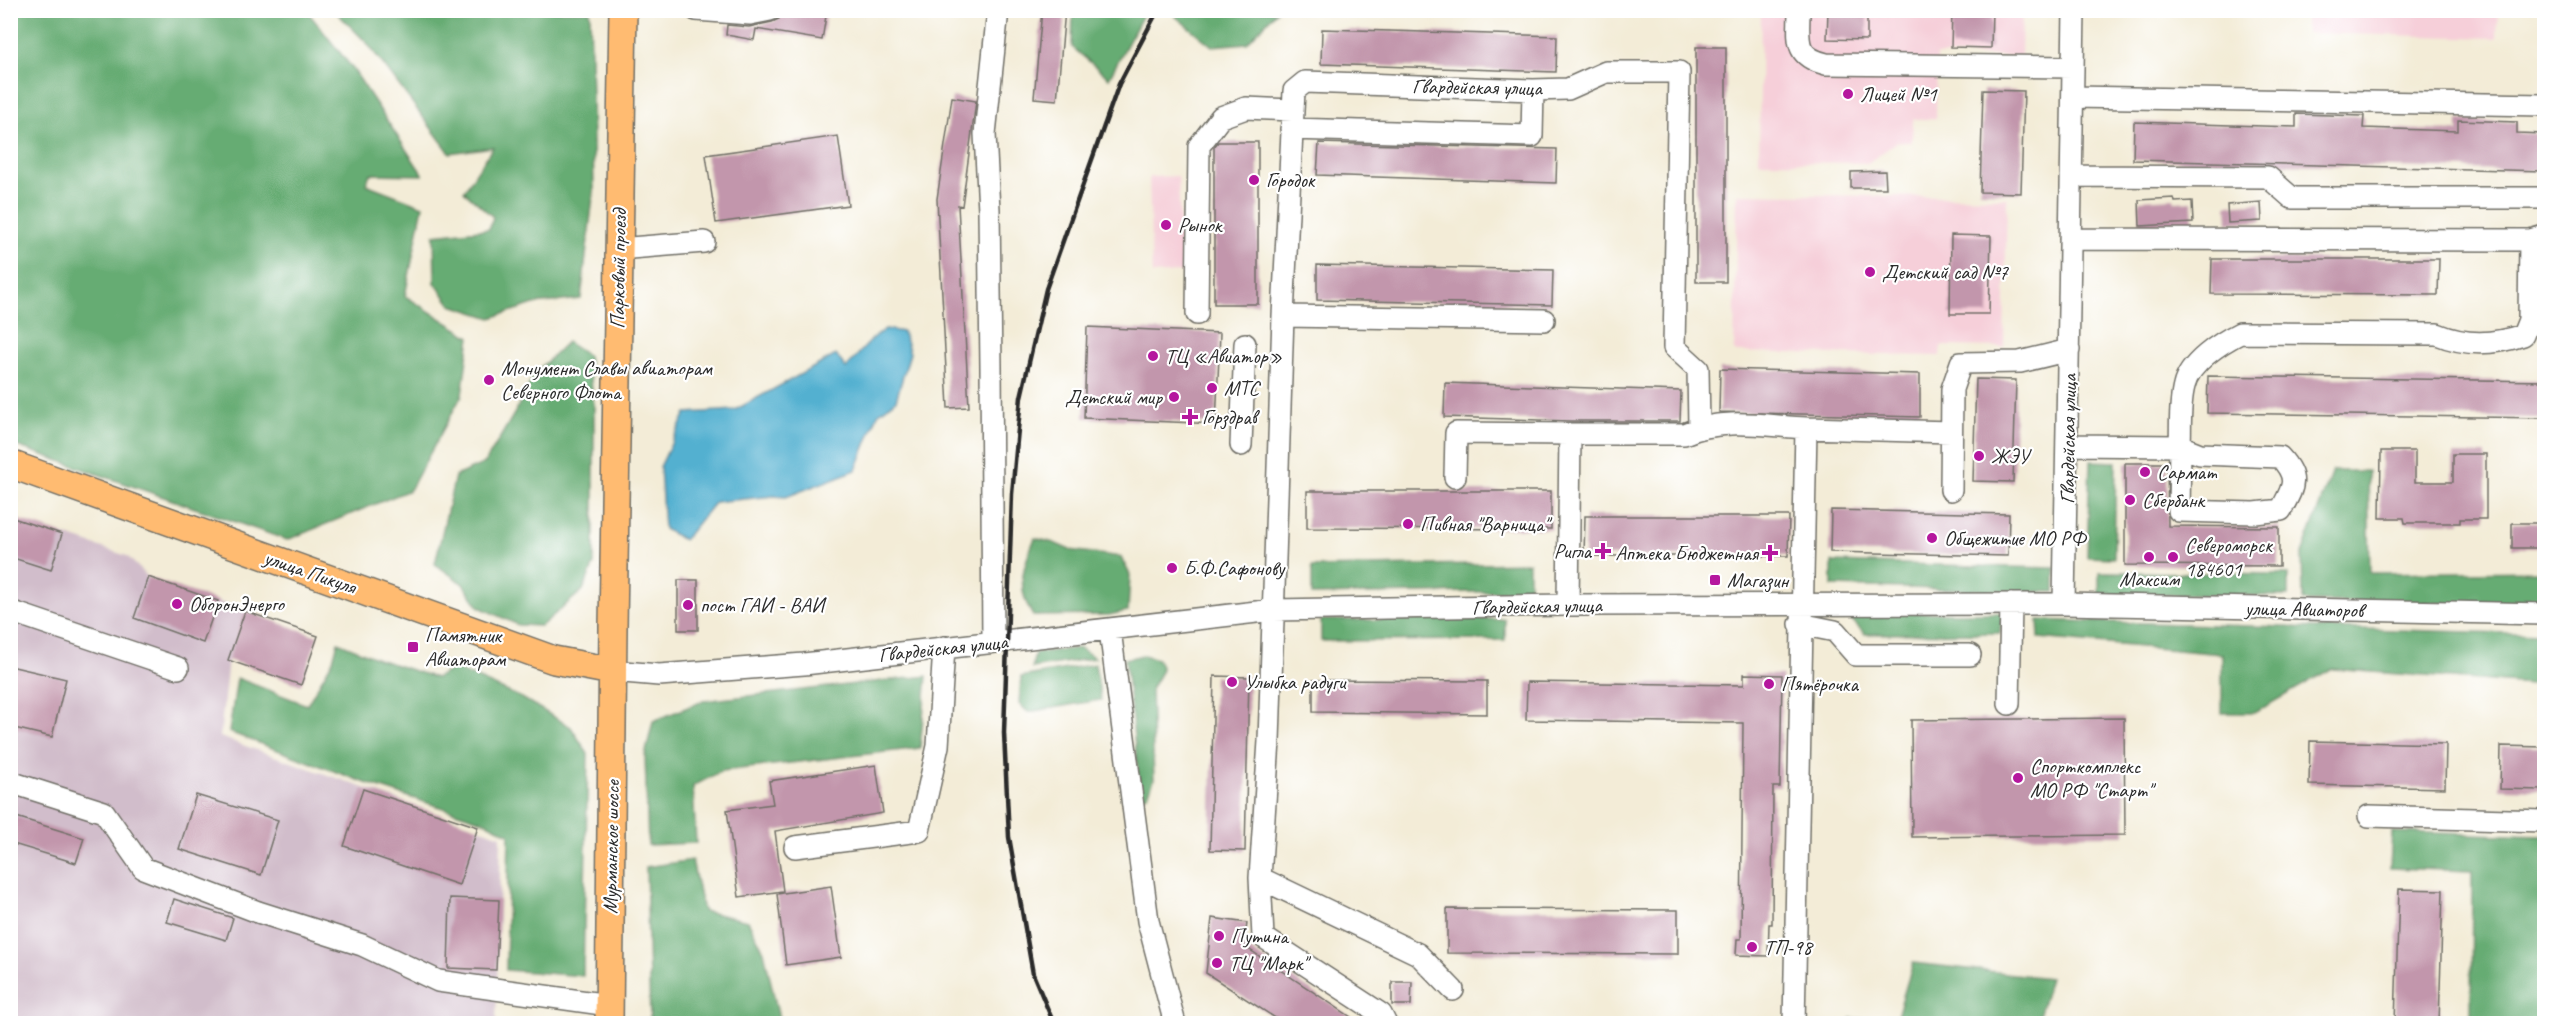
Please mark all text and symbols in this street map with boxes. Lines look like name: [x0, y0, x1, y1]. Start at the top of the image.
street label: Гвардейская улица: [1412, 73, 1544, 101]
place label: Лицей №1: [1860, 81, 1938, 107]
marker: Лицей №1: [1841, 87, 1855, 101]
place label: Городок: [1266, 167, 1316, 193]
marker: Городок: [1247, 173, 1261, 187]
street label: Парковый проезд: [604, 206, 632, 329]
place label: Рынок: [1178, 212, 1224, 238]
marker: Рынок: [1159, 218, 1173, 232]
place label: Детский сад №7: [1882, 259, 2010, 285]
marker: Детский сад №7: [1863, 265, 1877, 279]
place label: ТЦ «Авиатор»: [1165, 343, 1282, 369]
marker: ТЦ «Авиатор»: [1146, 349, 1160, 363]
place label: Монумент Славы авиаторам Северного Флота: [501, 355, 713, 405]
street label: Гвардейская улица: [2054, 372, 2082, 504]
marker: Монумент Славы авиаторам Северного Флота: [482, 373, 496, 387]
place label: МТС: [1224, 375, 1262, 401]
marker: МТС: [1205, 381, 1219, 395]
place label: Детский мир: [1065, 384, 1163, 410]
marker: Детский мир: [1167, 390, 1181, 404]
place label: Горздрав: [1202, 404, 1261, 430]
marker: Горздрав: [1183, 410, 1197, 424]
place label: ЖЭУ: [1991, 443, 2032, 469]
marker: ЖЭУ: [1972, 449, 1986, 463]
place label: Сармат: [2157, 459, 2218, 485]
marker: Сармат: [2138, 465, 2152, 479]
place label: Сбербанк: [2142, 487, 2207, 513]
marker: Сбербанк: [2123, 493, 2137, 507]
place label: Пивная "Варница": [1420, 511, 1553, 537]
marker: Пивная "Варница": [1401, 517, 1415, 531]
place label: Общежитие МО РФ: [1944, 525, 2088, 551]
marker: Общежитие МО РФ: [1925, 531, 1939, 545]
place label: Североморск 184601: [2185, 532, 2273, 582]
place label: Ригла: [1554, 538, 1593, 564]
place label: Аптека Бюджетная: [1615, 540, 1760, 566]
street label: улица Пикуля: [259, 544, 361, 600]
marker: Ригла: [1596, 544, 1610, 558]
marker: Аптека Бюджетная: [1763, 546, 1777, 560]
marker: Максим: [2142, 550, 2156, 564]
marker: Североморск 184601: [2166, 550, 2180, 564]
place label: Б.Ф.Сафонову: [1184, 555, 1286, 581]
marker: Б.Ф.Сафонову: [1165, 561, 1179, 575]
place label: Максим: [2119, 566, 2181, 592]
place label: Магазин: [1727, 567, 1790, 593]
marker: Магазин: [1708, 573, 1722, 587]
place label: ОборонЭнерго: [189, 591, 285, 617]
place label: пост ГАИ - ВАИ: [700, 592, 828, 618]
street label: Гвардейская улица: [1472, 592, 1604, 620]
street label: улица Авиаторов: [2243, 595, 2368, 623]
marker: ОборонЭнерго: [170, 597, 184, 611]
marker: пост ГАИ - ВАИ: [681, 598, 695, 612]
place label: Памятник Авиаторам: [425, 622, 507, 672]
street label: Гвардейская улица: [877, 628, 1010, 668]
marker: Памятник Авиаторам: [406, 640, 420, 654]
place label: Улыбка радуги: [1244, 669, 1347, 695]
place label: Пятёрочка: [1781, 671, 1860, 697]
marker: Улыбка радуги: [1225, 675, 1239, 689]
marker: Пятёрочка: [1762, 677, 1776, 691]
place label: Спорткомплекс МО РФ "Старт": [2030, 753, 2156, 803]
marker: Спорткомплекс МО РФ "Старт": [2011, 771, 2025, 785]
street label: Мурманское шоссе: [597, 779, 625, 914]
place label: Путина: [1231, 923, 1290, 949]
marker: Путина: [1212, 929, 1226, 943]
place label: ТП-98: [1764, 934, 1815, 960]
marker: ТП-98: [1745, 940, 1759, 954]
place label: ТЦ "Марк": [1229, 950, 1311, 976]
marker: ТЦ "Марк": [1210, 956, 1224, 970]

